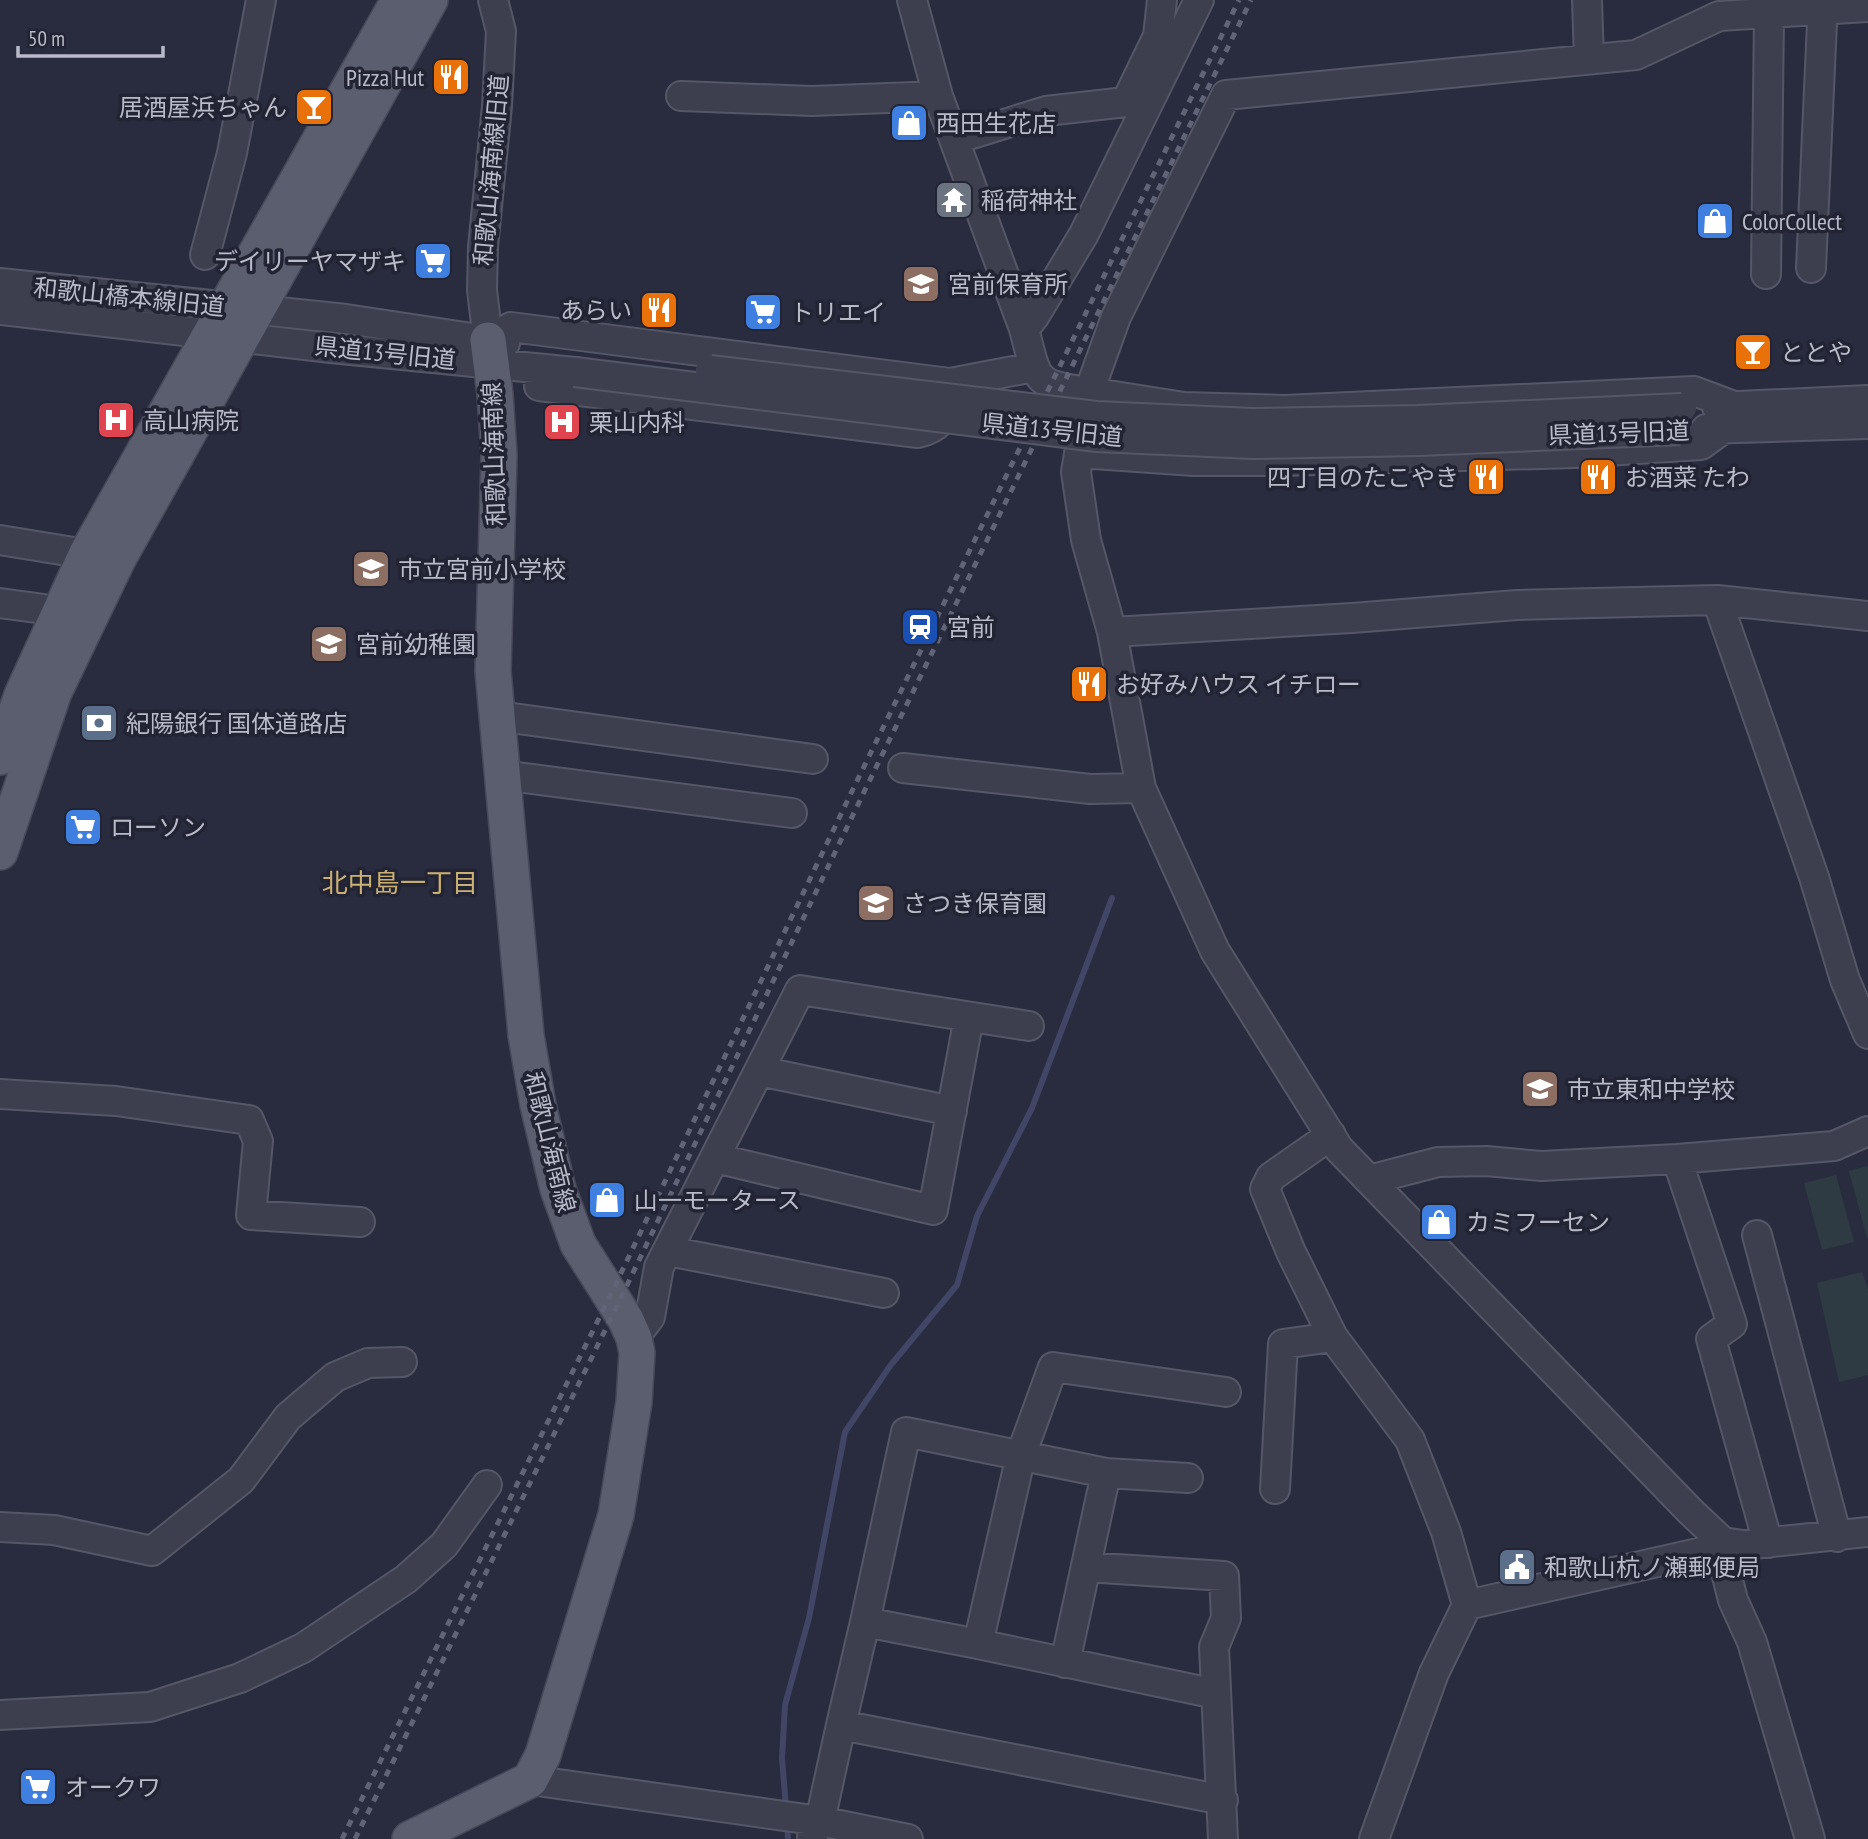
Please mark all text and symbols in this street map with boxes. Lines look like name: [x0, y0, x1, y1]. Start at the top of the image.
scale bar: [18, 14, 163, 58]
text: 50 m: [28, 25, 65, 52]
restaurant icon: Pizza Hut: [430, 56, 472, 98]
place label: Pizza Hut: [346, 62, 424, 93]
street label: 和歌山海南線旧道: [467, 73, 515, 267]
bar icon: 居酒屋浜ちゃん: [293, 86, 335, 128]
place label: 居酒屋浜ちゃん: [119, 92, 287, 123]
shop icon: 西田生花店: [888, 102, 930, 144]
place label: 西田生花店: [936, 108, 1056, 139]
temple icon: 稲荷神社: [933, 179, 975, 221]
place label: 稲荷神社: [981, 185, 1077, 216]
shop icon: ColorCollect: [1694, 200, 1736, 242]
place label: ColorCollect: [1742, 206, 1842, 237]
supermarket icon: デイリーヤマザキ: [412, 240, 454, 282]
place label: デイリーヤマザキ: [214, 246, 406, 277]
school or university icon: 宮前保育所: [900, 263, 942, 305]
place label: 宮前保育所: [948, 269, 1068, 300]
street label: 和歌山橋本線旧道: [32, 272, 226, 322]
restaurant icon: あらい: [638, 289, 680, 331]
supermarket icon: トリエイ: [742, 291, 784, 333]
place label: あらい: [560, 295, 632, 326]
place label: トリエイ: [790, 297, 886, 328]
street label: 県道13号旧道: [313, 330, 457, 376]
bar icon: ととや: [1732, 331, 1774, 373]
place label: ととや: [1780, 337, 1852, 368]
street label: 和歌山海南線: [476, 382, 512, 526]
hospital icon: 高山病院: [95, 399, 137, 441]
hospital icon: 栗山内科: [541, 401, 583, 443]
place label: 高山病院: [143, 405, 239, 436]
place label: 栗山内科: [589, 407, 685, 438]
street label: 県道13号旧道: [980, 407, 1124, 453]
street label: 県道13号旧道: [1548, 415, 1690, 451]
restaurant icon: 四丁目のたこやき: [1465, 456, 1507, 498]
restaurant icon: お酒菜 たわ: [1577, 456, 1619, 498]
place label: 四丁目のたこやき: [1267, 462, 1459, 493]
place label: お酒菜 たわ: [1625, 462, 1750, 493]
school or university icon: 市立宮前小学校: [350, 548, 392, 590]
place label: 市立宮前小学校: [398, 554, 566, 585]
station icon: 宮前: [899, 606, 941, 648]
place label: 宮前: [947, 612, 995, 643]
school or university icon: 宮前幼稚園: [308, 623, 350, 665]
place label: 宮前幼稚園: [356, 629, 476, 660]
restaurant icon: お好みハウス イチロー: [1068, 663, 1110, 705]
place label: お好みハウス イチロー: [1116, 669, 1361, 700]
bank icon: 紀陽銀行 国体道路店: [78, 702, 120, 744]
place label: 紀陽銀行 国体道路店: [126, 708, 347, 739]
supermarket icon: ローソン: [62, 806, 104, 848]
place label: ローソン: [110, 812, 206, 843]
district label: 北中島一丁目: [322, 866, 478, 899]
school or university icon: さつき保育園: [855, 882, 897, 924]
place label: さつき保育園: [903, 888, 1047, 919]
street label: 和歌山海南線: [518, 1068, 582, 1216]
school or university icon: 市立東和中学校: [1519, 1068, 1561, 1110]
place label: 市立東和中学校: [1567, 1074, 1735, 1105]
shop icon: 山一モータース: [586, 1179, 628, 1221]
place label: 山一モータース: [634, 1185, 801, 1216]
shop icon: カミフーセン: [1418, 1201, 1460, 1243]
place label: カミフーセン: [1466, 1207, 1610, 1238]
public building icon: 和歌山杭ノ瀬郵便局: [1496, 1546, 1538, 1588]
place label: 和歌山杭ノ瀬郵便局: [1544, 1552, 1760, 1583]
supermarket icon: オークワ: [17, 1766, 59, 1808]
place label: オークワ: [65, 1772, 161, 1803]

